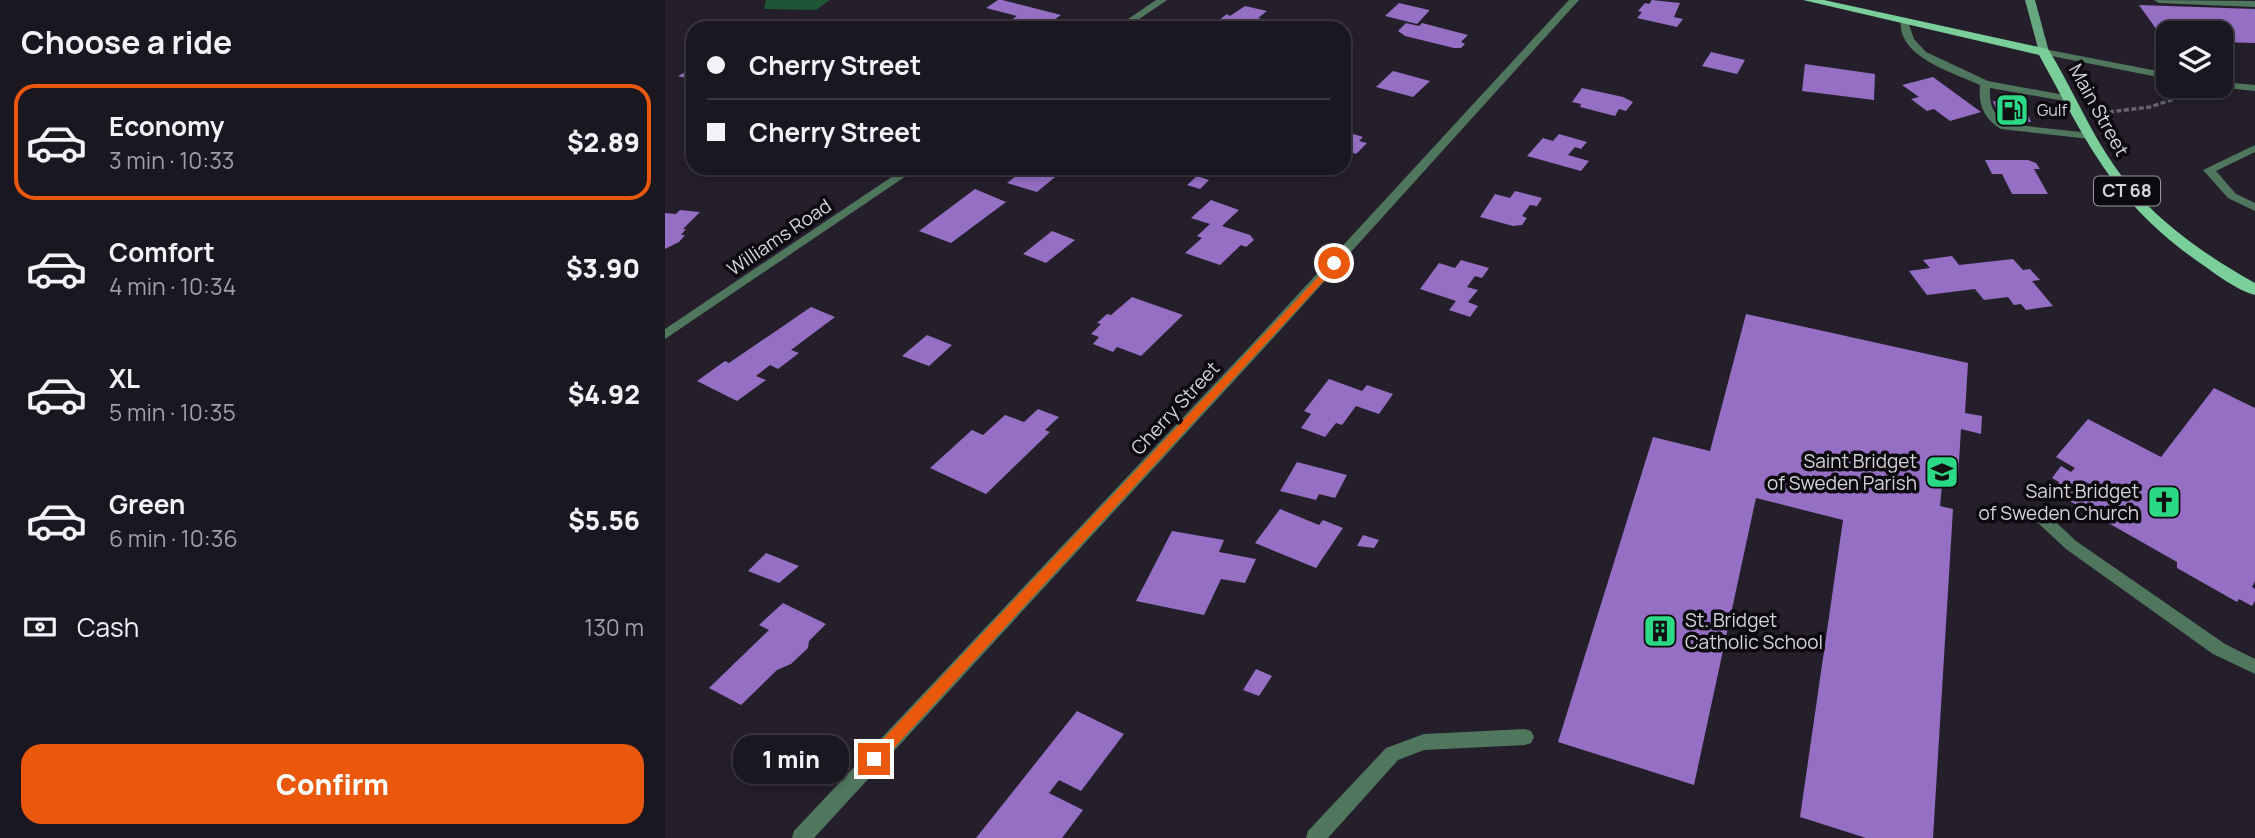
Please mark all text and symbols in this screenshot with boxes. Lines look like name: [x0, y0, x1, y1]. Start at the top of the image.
text: Choose a ride: [21, 20, 232, 64]
map controls: [2156, 21, 2233, 98]
button: layers: [2156, 21, 2233, 98]
text: Cherry Street: [749, 47, 921, 83]
street label: Main Street: [2063, 59, 2135, 161]
fuel station icon: Gulf: [1993, 91, 2031, 129]
place label: Gulf: [2037, 99, 2068, 121]
text: Economy: [109, 108, 224, 144]
icon: car: [25, 111, 88, 174]
text: Cherry Street: [749, 114, 921, 150]
text: $2.89: [567, 124, 640, 160]
text: 3 min · 10:33: [109, 144, 235, 176]
road number: CT 68: [2094, 176, 2160, 206]
street label: Williams Road: [722, 192, 836, 282]
text: Comfort: [109, 234, 215, 270]
icon: car: [25, 237, 88, 300]
route start: [1318, 247, 1350, 279]
text: $3.90: [566, 250, 640, 286]
text: 4 min · 10:34: [109, 270, 236, 302]
street label: Cherry Street: [1125, 356, 1225, 460]
text: XL: [109, 360, 140, 396]
icon: car: [25, 363, 88, 426]
text: $4.92: [568, 376, 640, 412]
text: 5 min · 10:35: [109, 396, 236, 428]
place label: Saint Bridget of Sweden Parish: [1767, 448, 1917, 496]
school or university icon: Saint Bridget of Sweden Parish: [1923, 453, 1961, 491]
place label: Saint Bridget of Sweden Church: [1978, 478, 2139, 526]
church icon: Saint Bridget of Sweden Church: [2145, 483, 2183, 521]
text: Green: [109, 486, 185, 522]
icon: car: [25, 489, 88, 552]
text: $5.56: [568, 502, 640, 538]
text: 6 min · 10:36: [109, 522, 238, 554]
place label: St. Bridget Catholic School: [1685, 607, 1823, 655]
icon: cash: [21, 608, 59, 646]
text: Cash: [77, 609, 139, 645]
text: 130 m: [584, 611, 644, 643]
building icon: St. Bridget Catholic School: [1641, 612, 1679, 650]
callout: 1 min: [734, 734, 849, 784]
text: 1 min: [762, 743, 820, 775]
route end: [858, 743, 890, 775]
button: Confirm: [21, 744, 644, 824]

